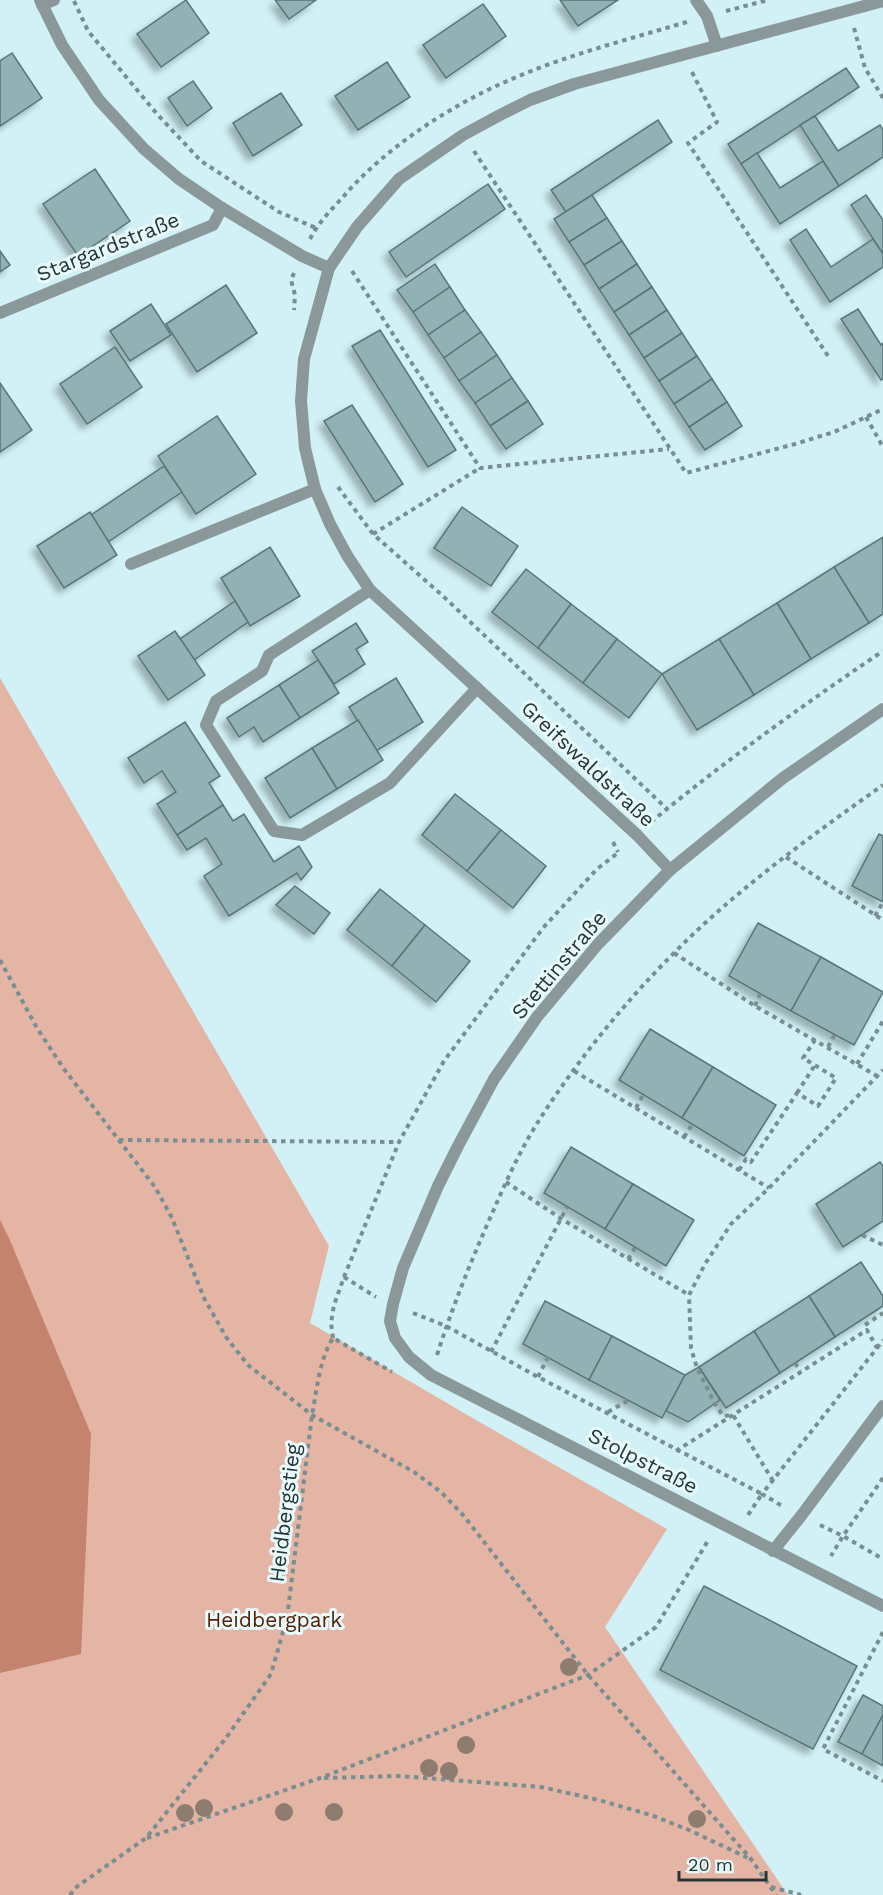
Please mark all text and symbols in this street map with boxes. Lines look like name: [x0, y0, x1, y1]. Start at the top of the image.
street label: Stargardstraße: [33, 207, 183, 287]
street label: Greifswaldstraße: [516, 695, 660, 832]
street label: Stettinstraße: [506, 905, 611, 1024]
street label: Stolpstraße: [584, 1422, 702, 1499]
street label: Heidbergstieg: [264, 1441, 306, 1584]
park label: Heidbergpark: [206, 1607, 342, 1632]
scale bar: [679, 1844, 766, 1882]
text: 20 m: [688, 1854, 733, 1875]

